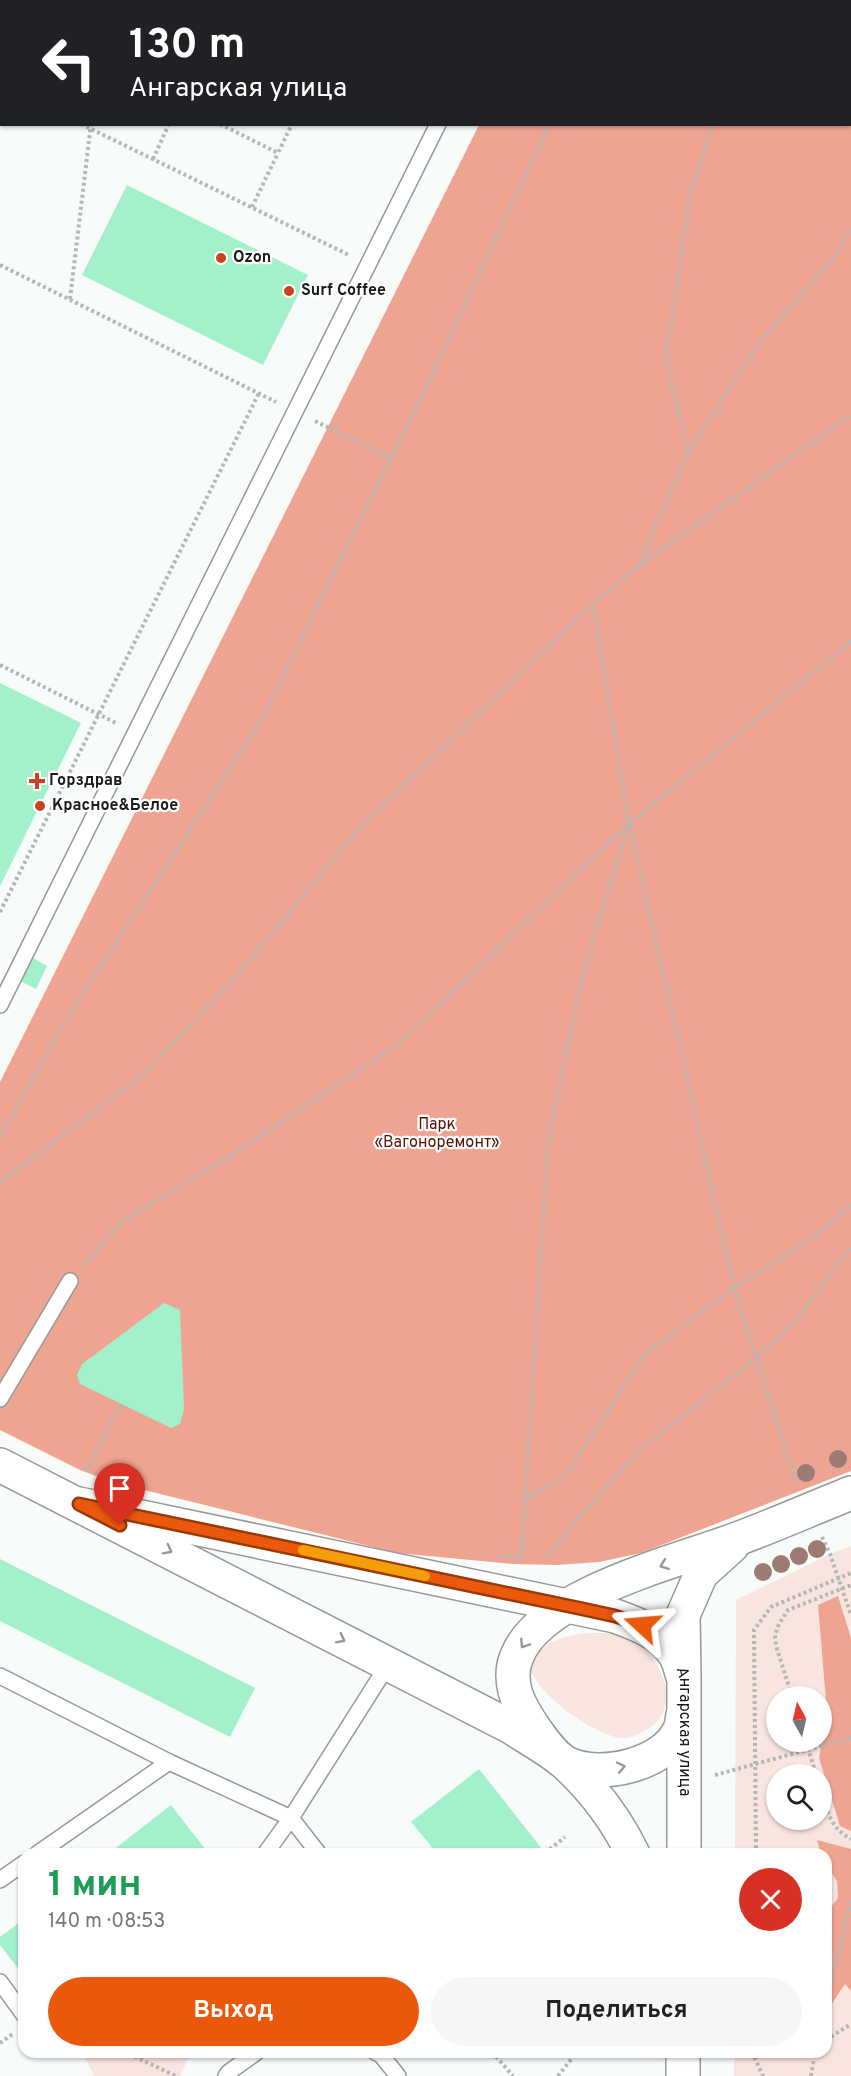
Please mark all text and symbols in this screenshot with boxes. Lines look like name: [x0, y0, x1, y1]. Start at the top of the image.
text: 130 m: [129, 20, 245, 73]
icon: left: [30, 24, 108, 102]
text: Ангарская улица: [129, 72, 347, 106]
place label: Ozon: [233, 248, 271, 268]
marker: Ozon: [214, 251, 228, 265]
place label: Surf Coffee: [301, 281, 386, 301]
marker: Surf Coffee: [282, 284, 296, 298]
place label: Горздрав: [49, 771, 122, 791]
marker: Горздрав: [30, 774, 44, 788]
place label: Красное&Белое: [52, 796, 178, 816]
marker: Красное&Белое: [33, 799, 47, 813]
park label: Парк «Вагоноремонт»: [375, 1115, 499, 1153]
pin: [94, 1463, 145, 1525]
icon: arrive: [103, 1472, 136, 1505]
one-way arrow: [162, 1543, 172, 1554]
one-way arrow: [660, 1558, 670, 1571]
position arrow: [610, 1593, 674, 1657]
one-way arrow: [335, 1632, 346, 1643]
one-way arrow: [519, 1638, 531, 1648]
street label: Ангарская улица: [671, 1665, 694, 1796]
north arrow: [766, 1686, 832, 1752]
map controls: [766, 1686, 832, 1830]
one-way arrow: [616, 1761, 626, 1774]
button: search: [766, 1764, 832, 1830]
text: 1 мин: [48, 1863, 142, 1909]
button: close: [739, 1868, 802, 1931]
text: 140 m · 08:53: [48, 1909, 165, 1935]
button: Выход: [48, 1977, 419, 2046]
button: Поделиться: [431, 1977, 802, 2046]

